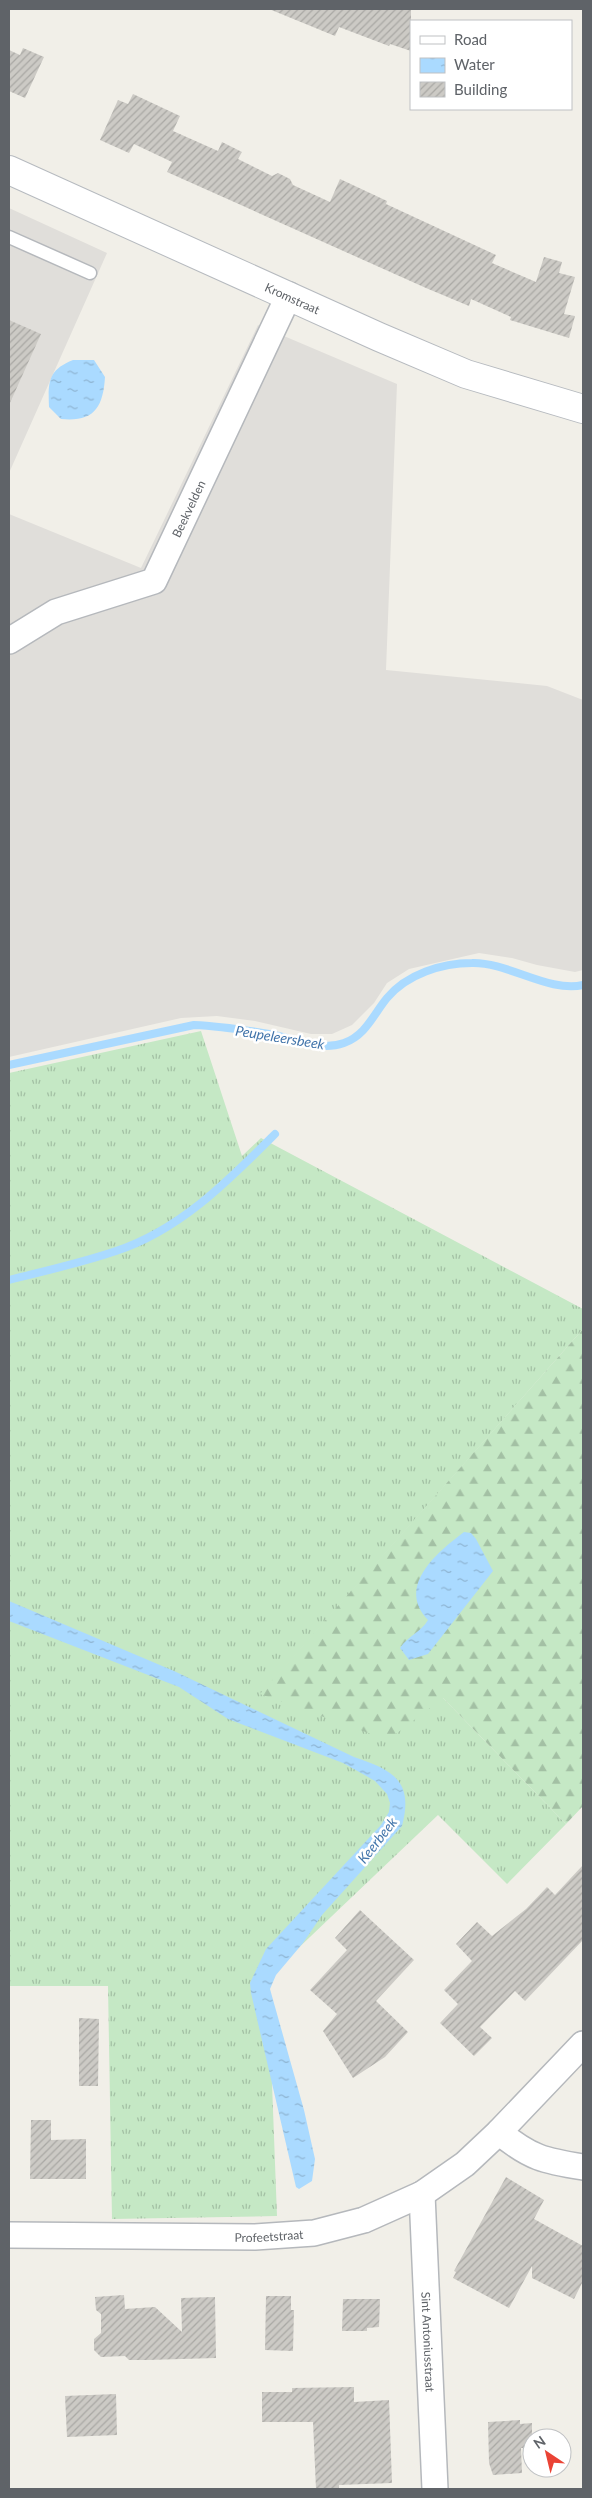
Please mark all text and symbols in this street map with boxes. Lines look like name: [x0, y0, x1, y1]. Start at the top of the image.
legend: [410, 20, 572, 110]
text: Road: [454, 30, 487, 48]
text: Water: [454, 55, 495, 73]
text: Building: [454, 80, 507, 98]
street label: Kromstraat: [263, 279, 323, 317]
street label: Beekvelden: [168, 478, 208, 540]
water label: Peupeleersbeek: [234, 1022, 326, 1052]
water label: Keerbeek: [354, 1813, 400, 1866]
street label: Profeetstraat: [235, 2226, 304, 2245]
street label: Sint Antoniusstraat: [419, 2291, 438, 2393]
north arrow: [522, 2428, 572, 2478]
text: N: [530, 2432, 549, 2452]

